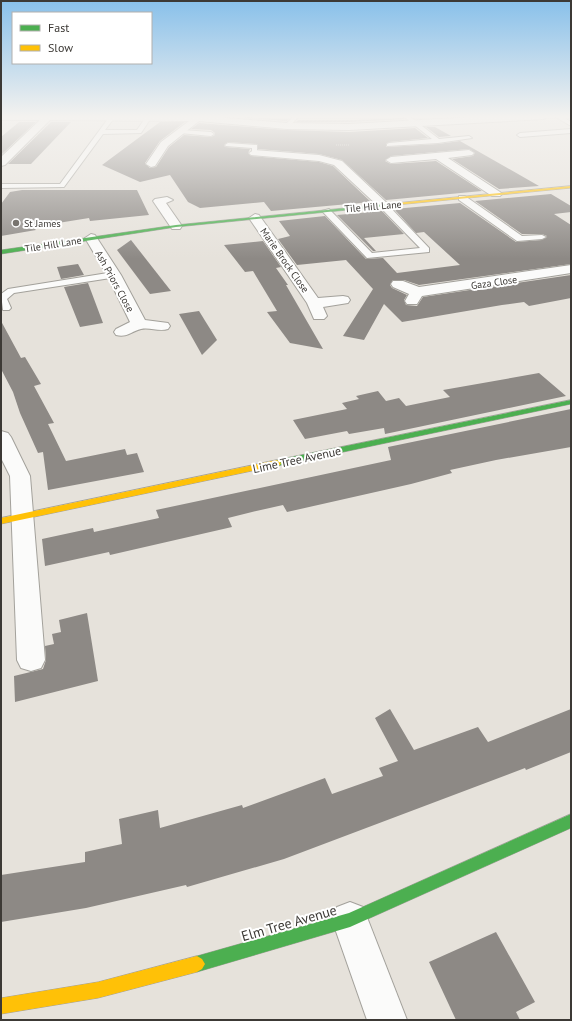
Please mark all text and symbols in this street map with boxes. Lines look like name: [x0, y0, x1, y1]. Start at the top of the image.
legend: [12, 12, 152, 64]
text: Fast: [48, 20, 69, 35]
text: Slow: [48, 40, 73, 55]
street label: Tile Hill Lane: [344, 198, 402, 215]
place label: St James: [24, 217, 61, 230]
marker: St James: [11, 218, 21, 228]
street label: Marie Brock Close: [257, 225, 312, 295]
street label: Tile Hill Lane: [24, 234, 82, 255]
street label: Ash Priors Close: [92, 248, 137, 314]
street label: Gaza Close: [470, 273, 518, 292]
street label: Lime Tree Avenue: [251, 443, 342, 476]
street label: Elm Tree Avenue: [239, 901, 339, 945]

